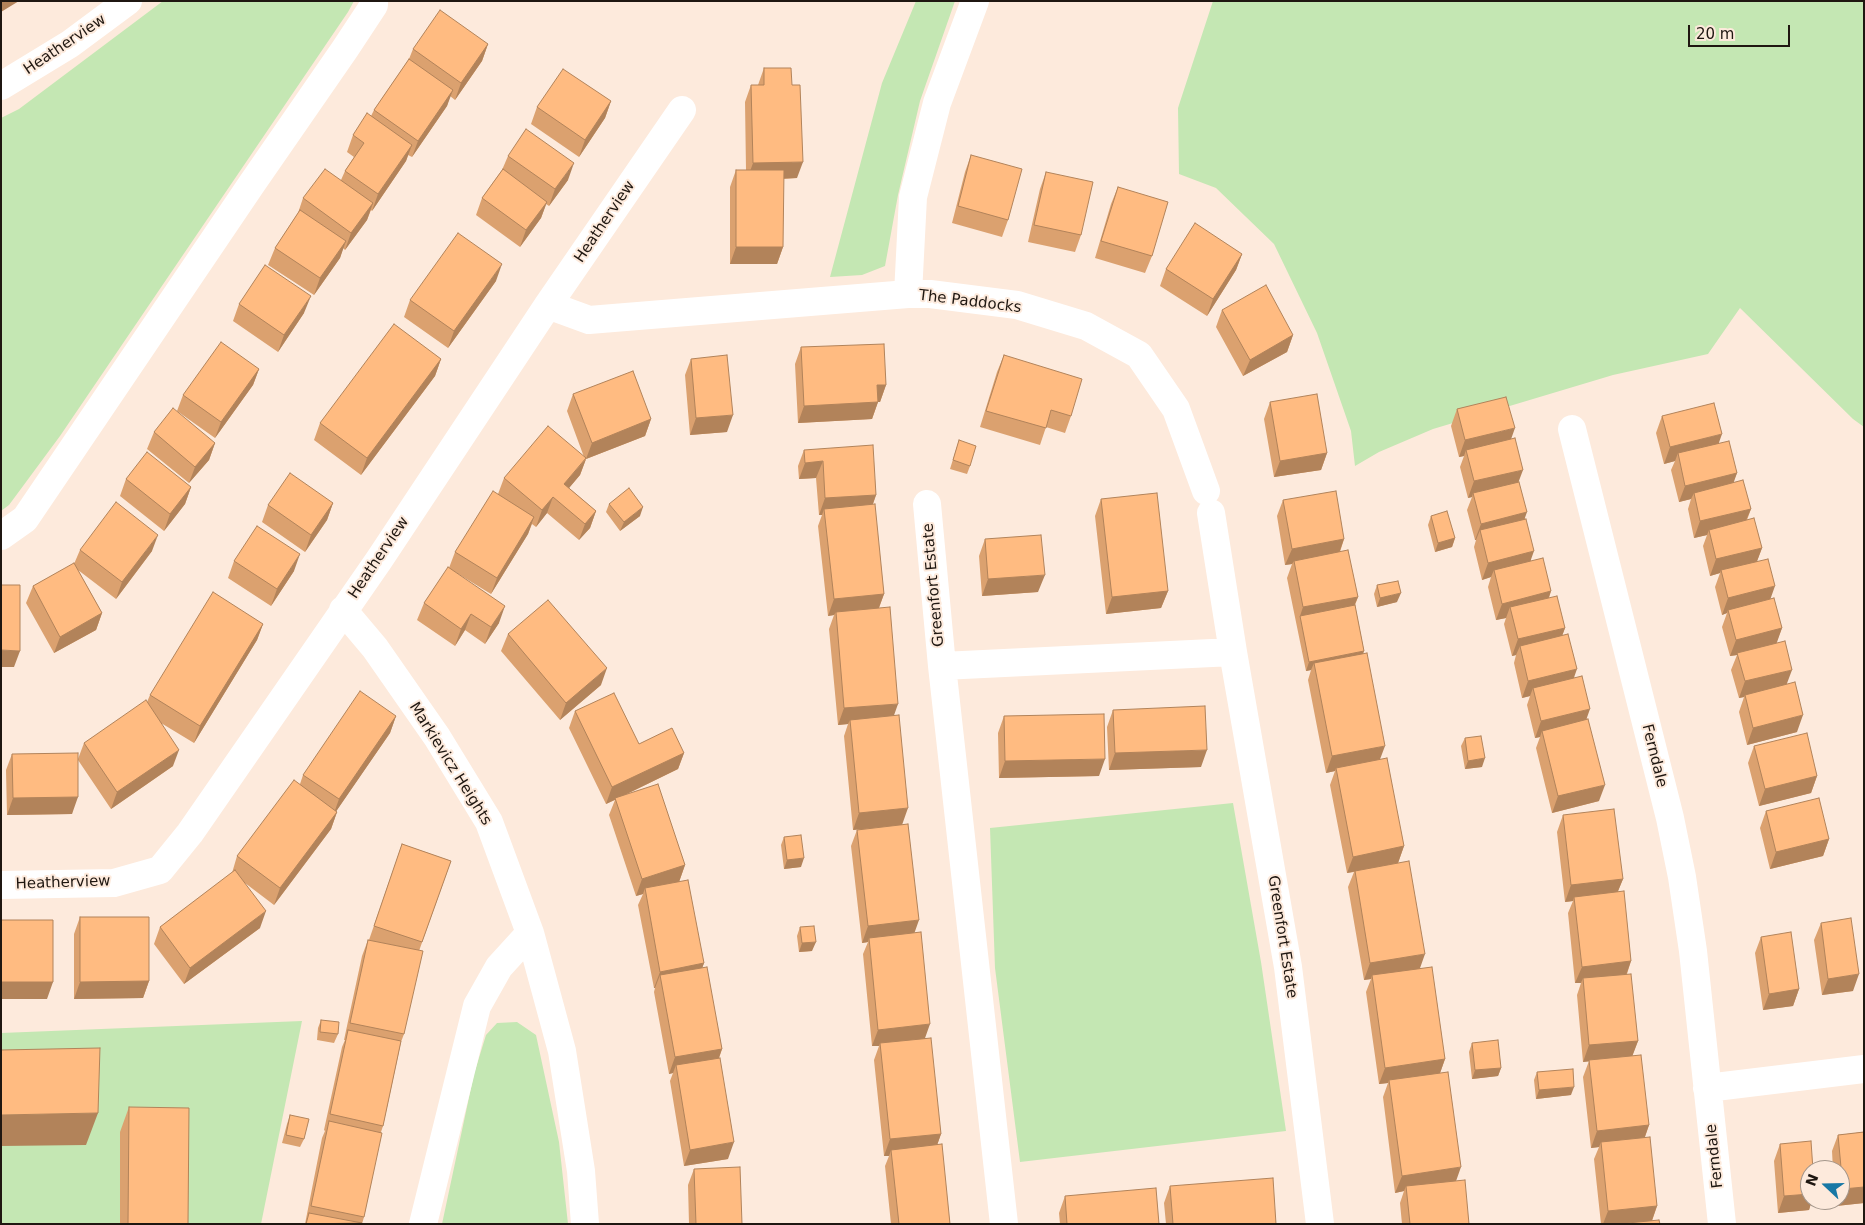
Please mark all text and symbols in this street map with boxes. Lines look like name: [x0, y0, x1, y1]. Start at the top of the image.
street label: Heatherview: [21, 11, 109, 79]
scale bar: [1690, 15, 1792, 47]
text: 20 m: [1696, 25, 1734, 43]
street label: Heatherview: [571, 178, 639, 266]
street label: The Paddocks: [918, 287, 1022, 317]
street label: Heatherview: [345, 514, 413, 602]
street label: Greenfort Estate: [920, 522, 948, 648]
street label: Markievicz Heights: [405, 699, 495, 829]
street label: Ferndale: [1637, 723, 1671, 789]
street label: Heatherview: [15, 872, 111, 894]
street label: Greenfort Estate: [1263, 874, 1301, 1000]
street label: Ferndale: [1703, 1123, 1727, 1189]
north arrow: [1800, 1160, 1850, 1210]
text: N: [1802, 1172, 1821, 1188]

